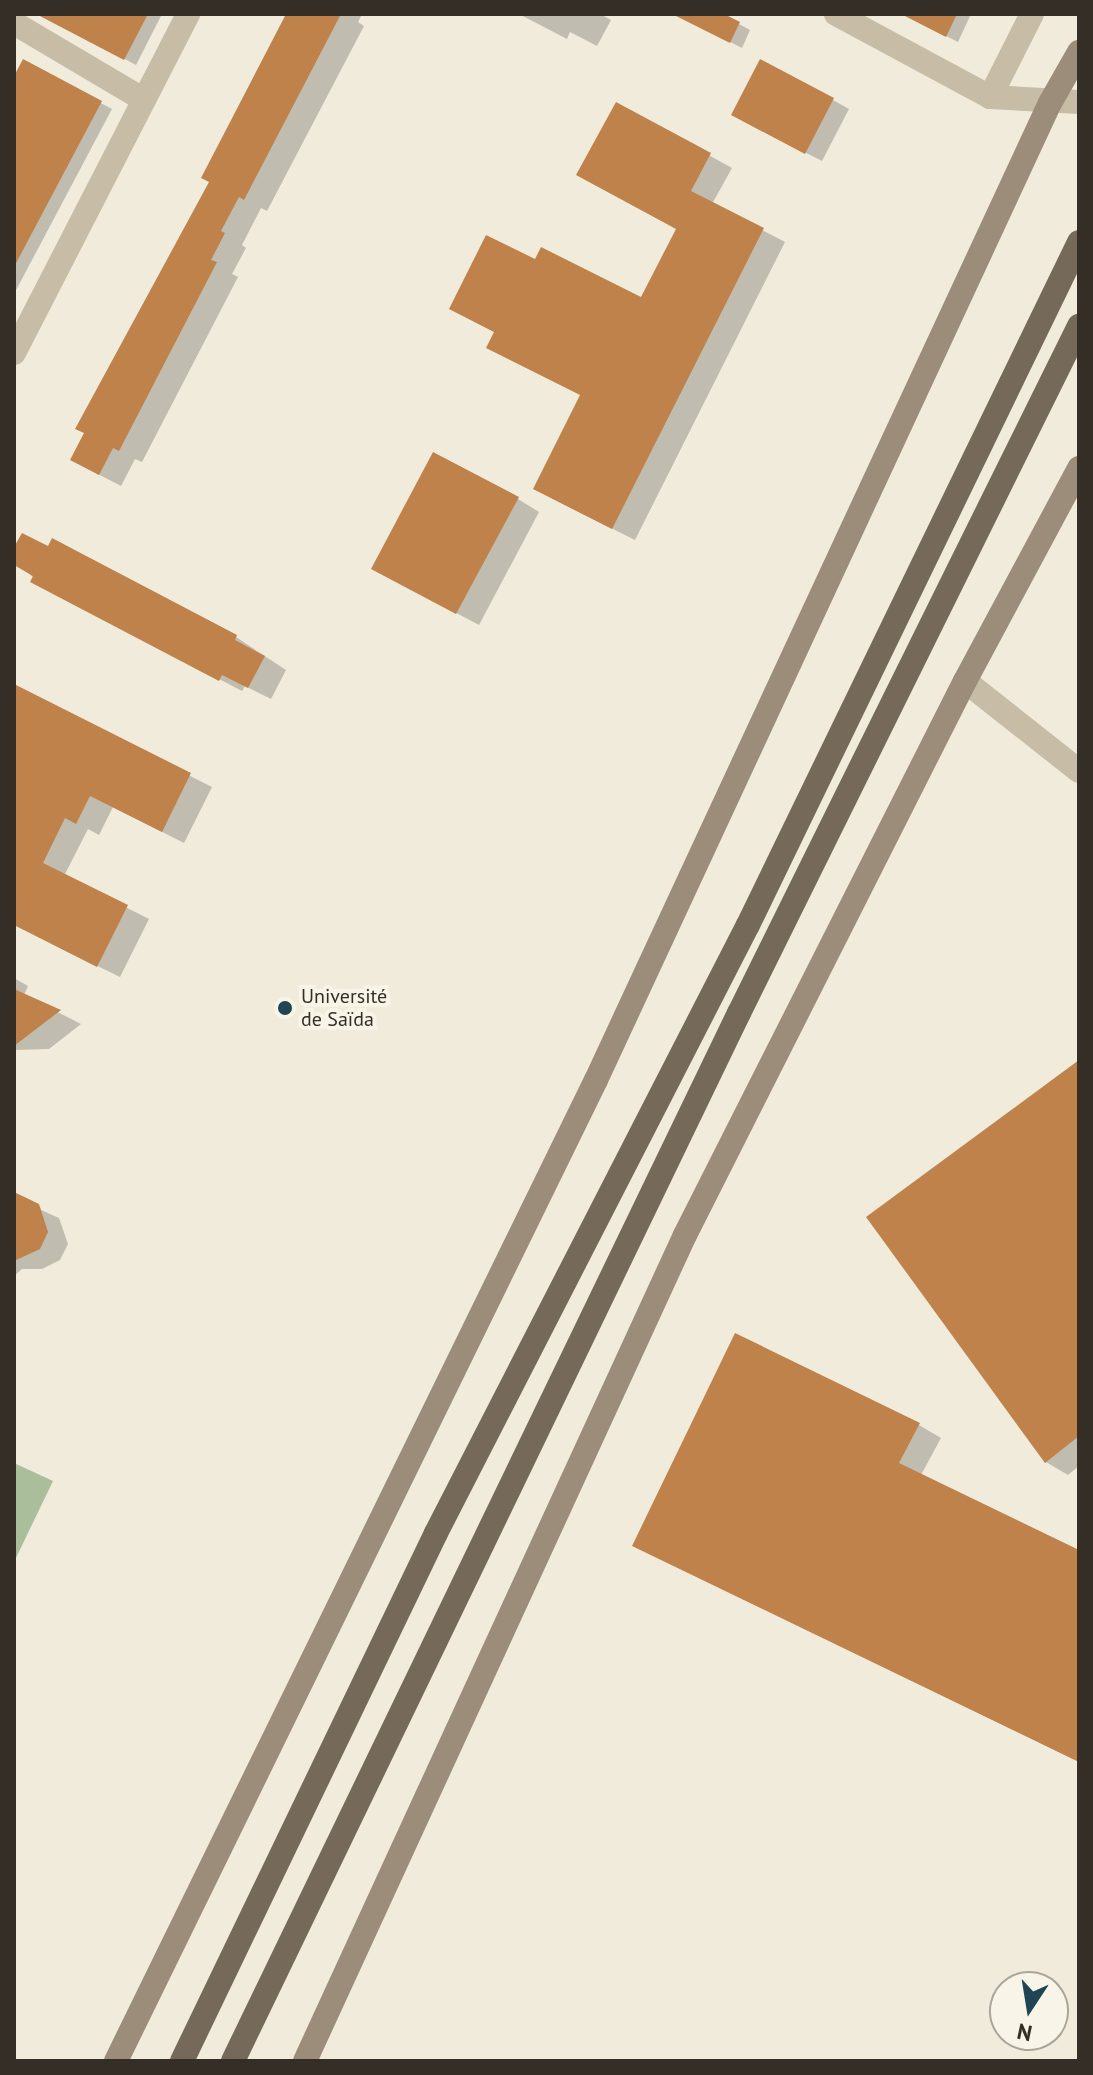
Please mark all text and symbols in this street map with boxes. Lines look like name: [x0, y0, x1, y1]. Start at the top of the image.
place label: Université de Saïda: [301, 984, 387, 1031]
marker: Université de Saïda: [276, 999, 294, 1017]
north arrow: [989, 1971, 1069, 2051]
text: N: [1014, 2017, 1034, 2048]

